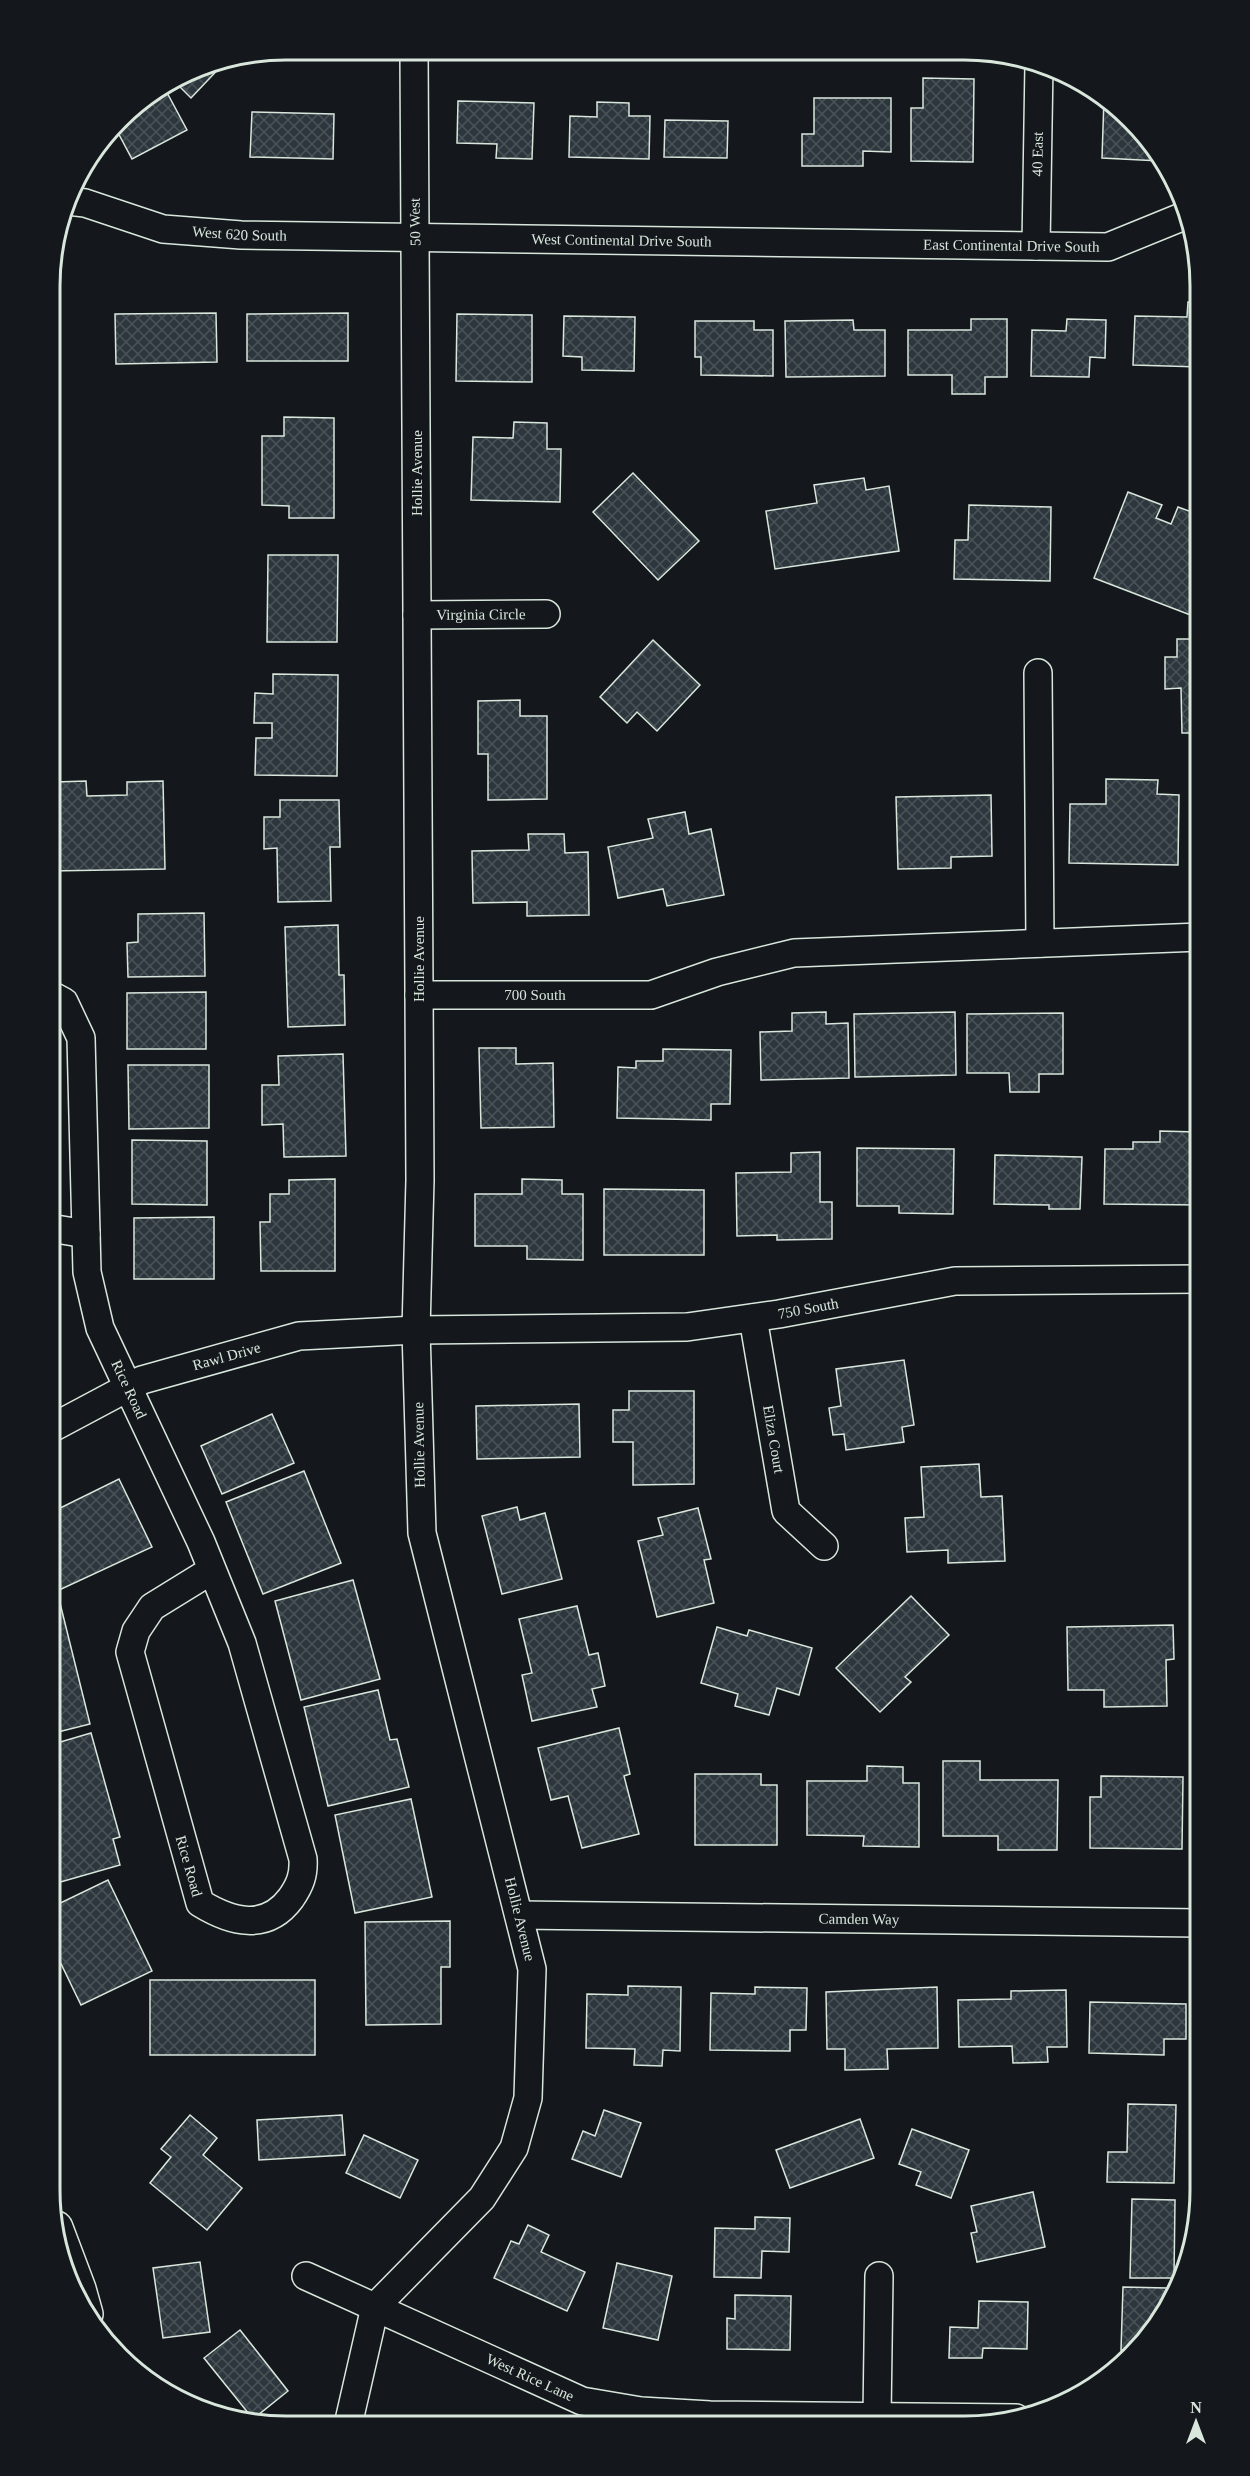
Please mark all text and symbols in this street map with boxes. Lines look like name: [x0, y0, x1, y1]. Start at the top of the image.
street label: 40 East: [1029, 131, 1046, 176]
street label: 50 West: [407, 197, 423, 246]
street label: West 620 South: [192, 223, 287, 244]
street label: West Continental Drive South: [531, 231, 712, 250]
street label: East Continental Drive South: [923, 236, 1100, 255]
street label: Hollie Avenue: [409, 430, 425, 516]
street label: Virginia Circle: [436, 606, 526, 623]
street label: Hollie Avenue: [411, 916, 427, 1002]
street label: 700 South: [504, 987, 566, 1003]
street label: 750 South: [777, 1295, 840, 1322]
street label: Rawl Drive: [191, 1339, 263, 1373]
street label: Rice Road: [108, 1357, 150, 1422]
street label: Hollie Avenue: [410, 1402, 428, 1488]
street label: Eliza Court: [760, 1404, 788, 1475]
street label: Rice Road: [173, 1834, 205, 1899]
street label: Hollie Avenue: [502, 1875, 538, 1963]
street label: Camden Way: [819, 1911, 900, 1927]
street label: West Rice Lane: [484, 2351, 577, 2404]
north arrow: [1166, 2392, 1226, 2452]
text: N: [1190, 2399, 1202, 2416]

